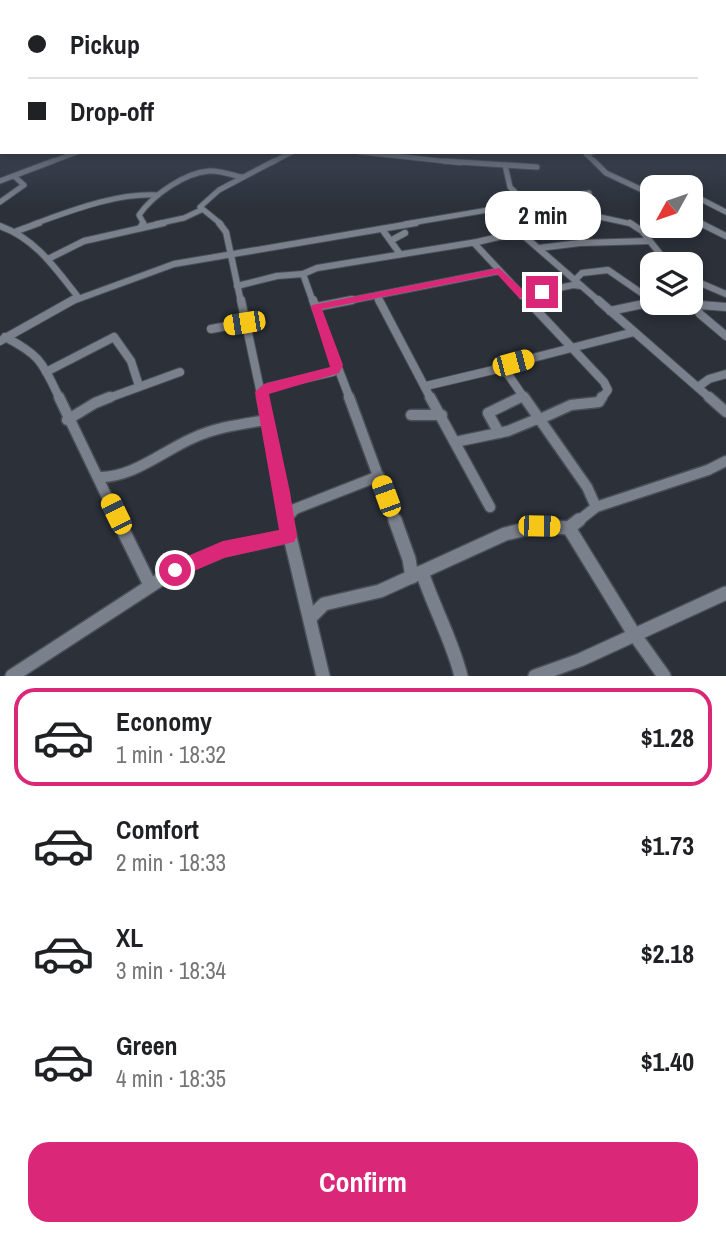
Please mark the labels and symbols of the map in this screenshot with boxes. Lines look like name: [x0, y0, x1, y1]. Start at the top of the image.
north arrow: [640, 175, 704, 238]
callout: 2 min: [484, 190, 600, 240]
route end: [526, 276, 558, 308]
car: [222, 309, 267, 337]
car: [490, 347, 537, 379]
car: [369, 473, 404, 519]
car: [98, 491, 135, 537]
car: [518, 515, 561, 537]
route start: [159, 554, 191, 586]

